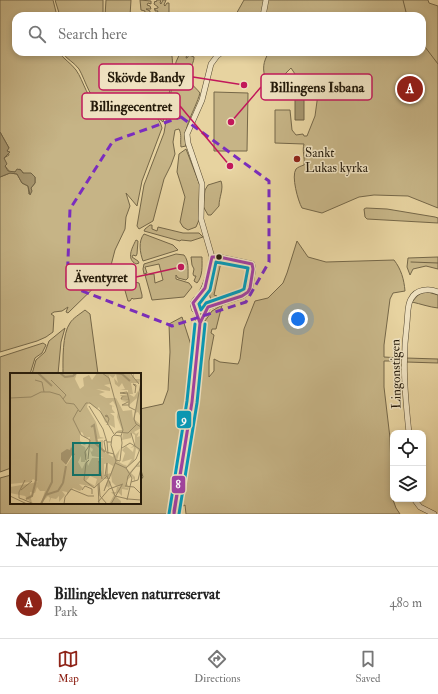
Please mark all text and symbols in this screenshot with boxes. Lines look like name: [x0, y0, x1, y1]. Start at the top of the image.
search box: [12, 12, 426, 56]
icon: search: [26, 23, 48, 45]
text: Search here: [58, 25, 127, 44]
callout: Skövde Bandy: [99, 64, 193, 90]
text: Skövde Bandy: [107, 69, 186, 87]
callout: Billingens Isbana: [261, 74, 372, 100]
pin: A: [397, 74, 423, 104]
text: Billingens Isbana: [270, 79, 366, 97]
callout: Billingecentret: [82, 93, 180, 119]
text: Billingecentret: [90, 98, 173, 116]
place label: Sankt Lukas kyrka: [305, 145, 369, 177]
marker: Sankt Lukas kyrka: [292, 154, 302, 164]
unlabelled marker: [214, 252, 224, 262]
callout: Äventyret: [66, 264, 136, 290]
text: Äventyret: [73, 269, 128, 287]
your location: [288, 309, 308, 329]
street label: Lingonstigen: [387, 339, 405, 409]
inset map: [10, 373, 141, 504]
line badge: 9: [176, 410, 192, 429]
text: 9: [180, 413, 187, 426]
map controls: [390, 430, 426, 502]
button: locate: [390, 430, 426, 466]
button: layers: [390, 466, 426, 502]
line badge: 8: [171, 475, 186, 494]
text: 8: [175, 478, 181, 491]
text: Nearby: [16, 530, 67, 551]
text: Billingekleven naturreservat: [54, 585, 220, 604]
text: A: [25, 595, 33, 611]
text: 480 m: [389, 595, 422, 611]
text: Park: [54, 604, 78, 620]
tab: Map: [57, 648, 79, 685]
tab: Directions: [194, 648, 241, 685]
tab: Saved: [355, 648, 381, 685]

